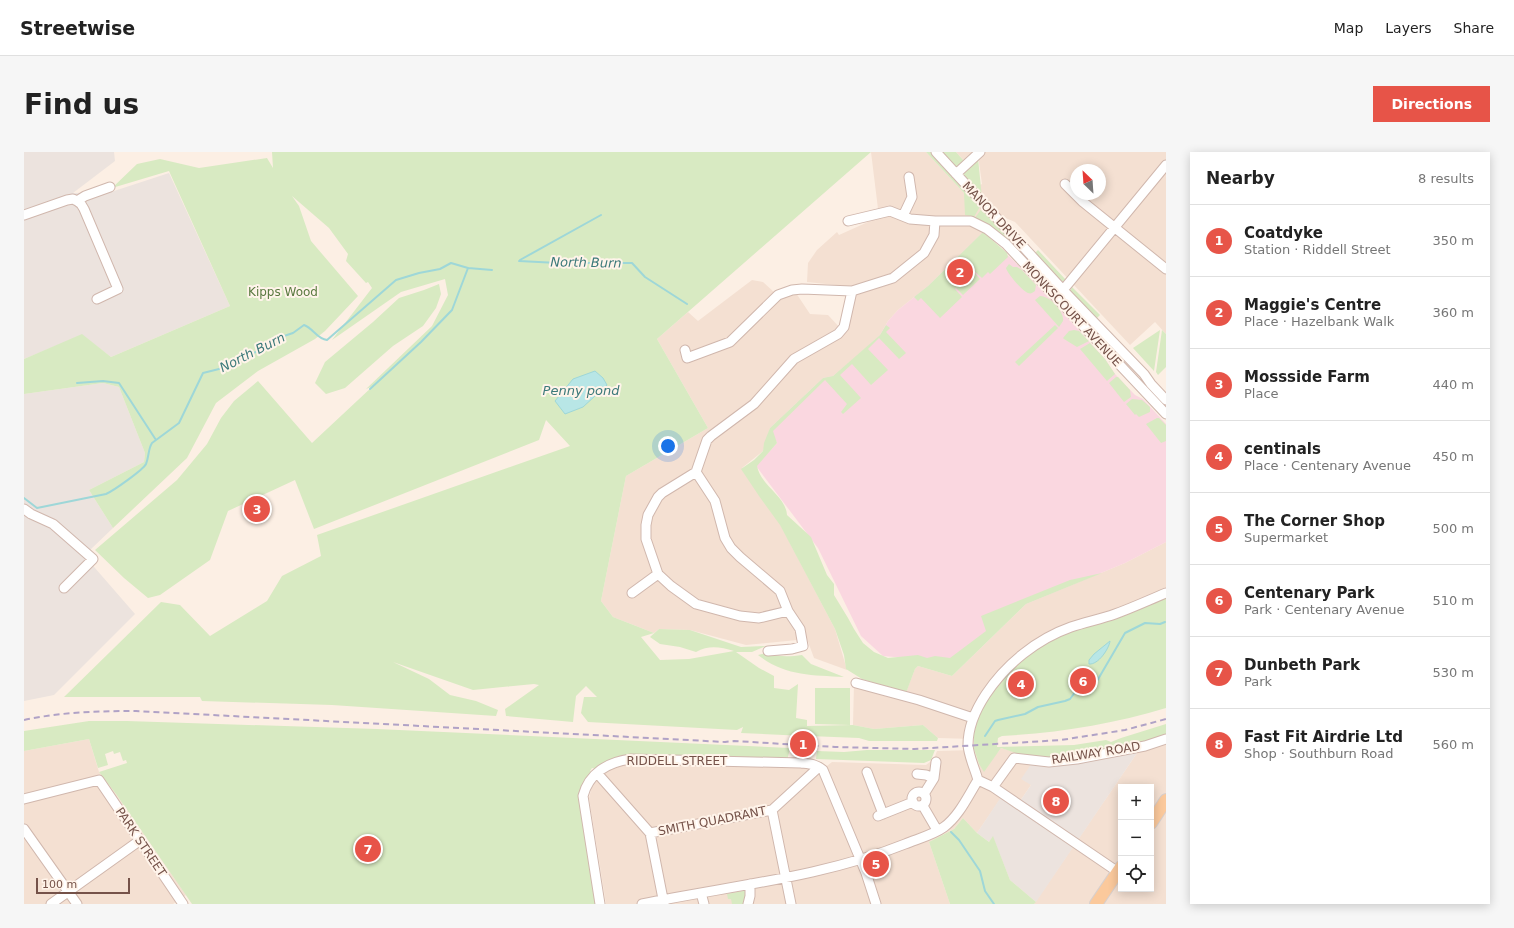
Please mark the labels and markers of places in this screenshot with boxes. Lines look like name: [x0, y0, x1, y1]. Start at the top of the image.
pin: 2: [947, 257, 973, 287]
pin: 3: [244, 494, 270, 524]
pin: 6: [1070, 666, 1096, 696]
pin: 4: [1008, 669, 1034, 699]
pin: 1: [790, 729, 816, 759]
pin: 8: [1043, 786, 1069, 816]
pin: 7: [355, 834, 381, 864]
pin: 5: [863, 849, 889, 879]

